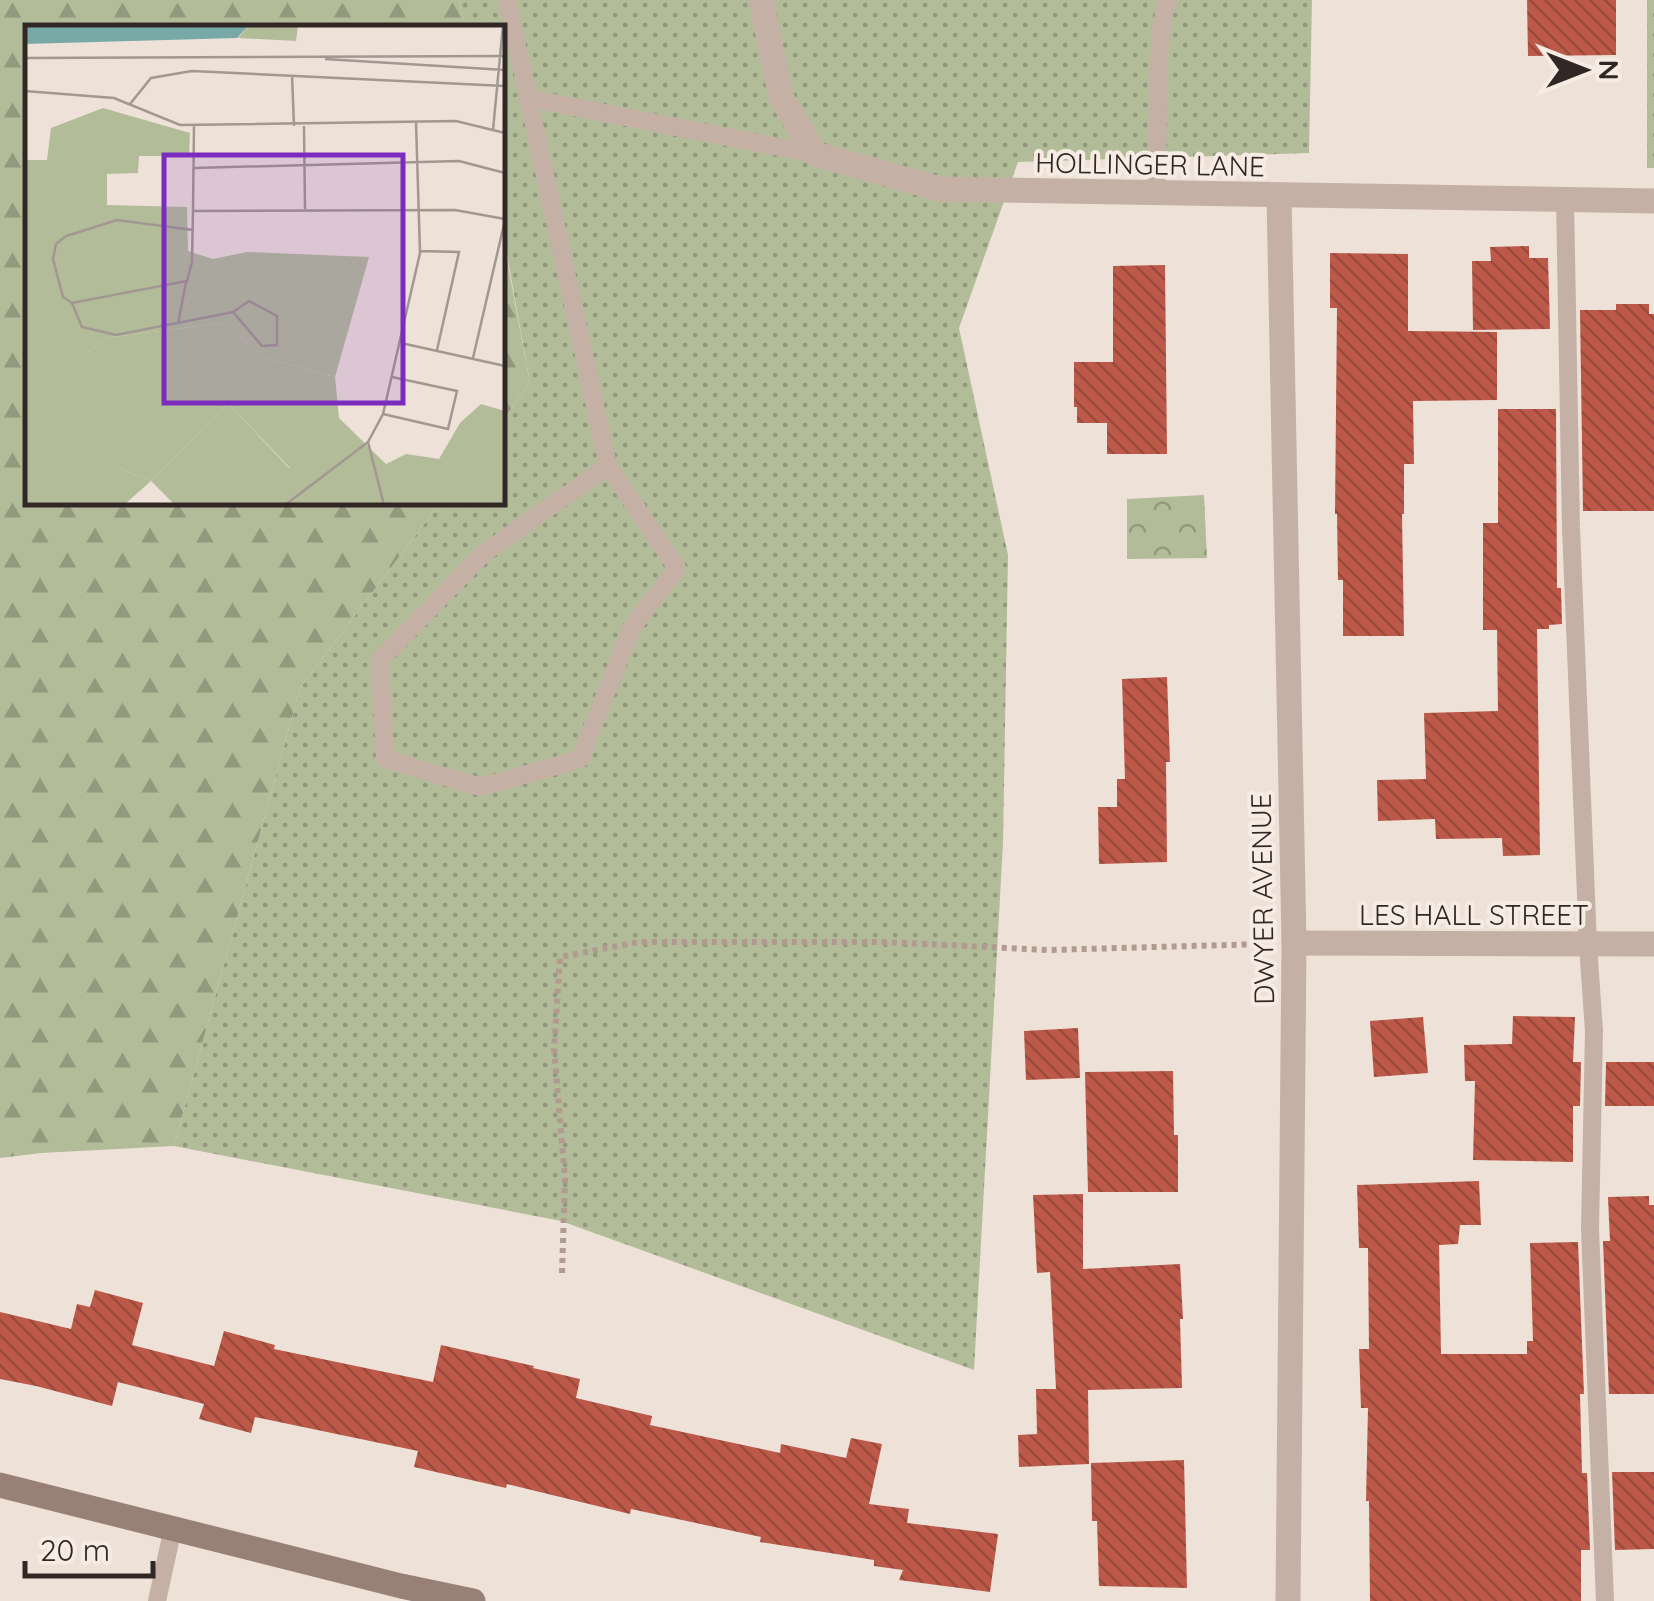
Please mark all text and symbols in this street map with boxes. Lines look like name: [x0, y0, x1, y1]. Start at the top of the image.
north arrow: [1534, 20, 1634, 120]
inset map: [25, 25, 505, 505]
text: N: [1592, 60, 1627, 80]
street label: HOLLINGER LANE: [1035, 144, 1265, 184]
street label: DWYER AVENUE: [1243, 793, 1281, 1005]
street label: LES HALL STREET: [1359, 897, 1589, 932]
scale bar: [25, 1516, 152, 1578]
text: 20 m: [40, 1531, 110, 1569]

